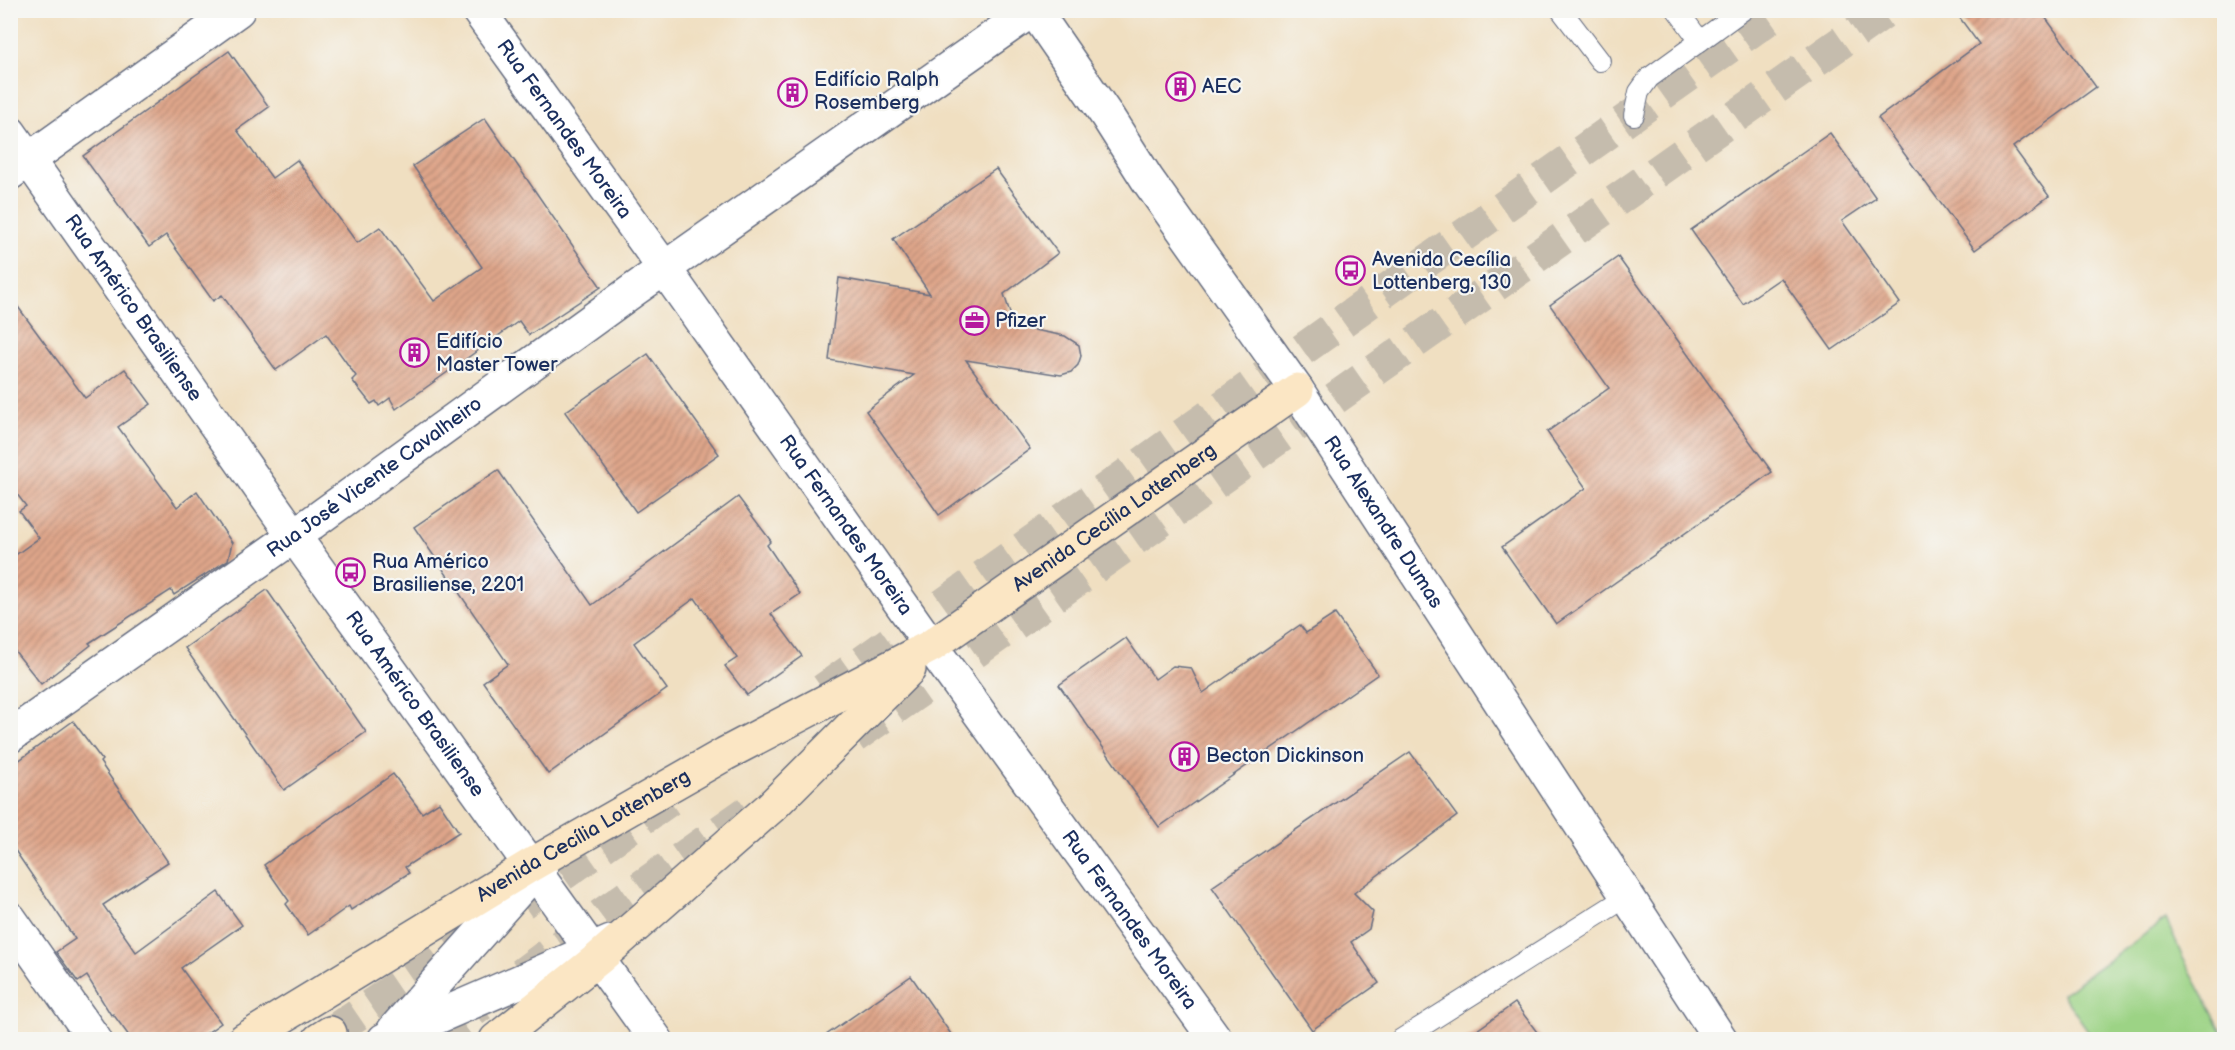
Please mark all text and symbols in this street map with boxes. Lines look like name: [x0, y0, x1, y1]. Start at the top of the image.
street label: Rua Fernandes Moreira: [491, 35, 637, 224]
place label: Edifício Ralph Rosemberg: [814, 68, 939, 115]
building icon: AEC: [1165, 71, 1197, 103]
place label: AEC: [1202, 75, 1241, 99]
building icon: Edifício Ralph Rosemberg: [777, 76, 809, 108]
street label: Rua Américo Brasiliense: [59, 210, 207, 406]
place label: Avenida Cecília Lottenberg, 130: [1372, 248, 1511, 295]
bus stop icon: Avenida Cecília Lottenberg, 130: [1335, 255, 1367, 287]
office icon: Pfizer: [958, 305, 990, 337]
place label: Pfizer: [995, 309, 1046, 333]
place label: Edifício Master Tower: [436, 330, 558, 377]
building icon: Edifício Master Tower: [399, 337, 431, 369]
street label: Rua José Vicente Cavalheiro: [262, 392, 487, 563]
street label: Rua Fernandes Moreira: [774, 430, 918, 620]
street label: Rua Alexandre Dumas: [1318, 432, 1448, 613]
street label: Avenida Cecília Lottenberg: [1008, 438, 1221, 597]
place label: Rua Américo Brasiliense, 2201: [372, 550, 524, 597]
bus stop icon: Rua Américo Brasiliense, 2201: [335, 557, 367, 589]
street label: Rua Américo Brasiliense: [340, 607, 490, 802]
building icon: Becton Dickinson: [1169, 740, 1201, 772]
place label: Becton Dickinson: [1206, 744, 1364, 768]
street label: Avenida Cecília Lottenberg: [472, 764, 694, 907]
street label: Rua Fernandes Moreira: [1056, 826, 1202, 1014]

